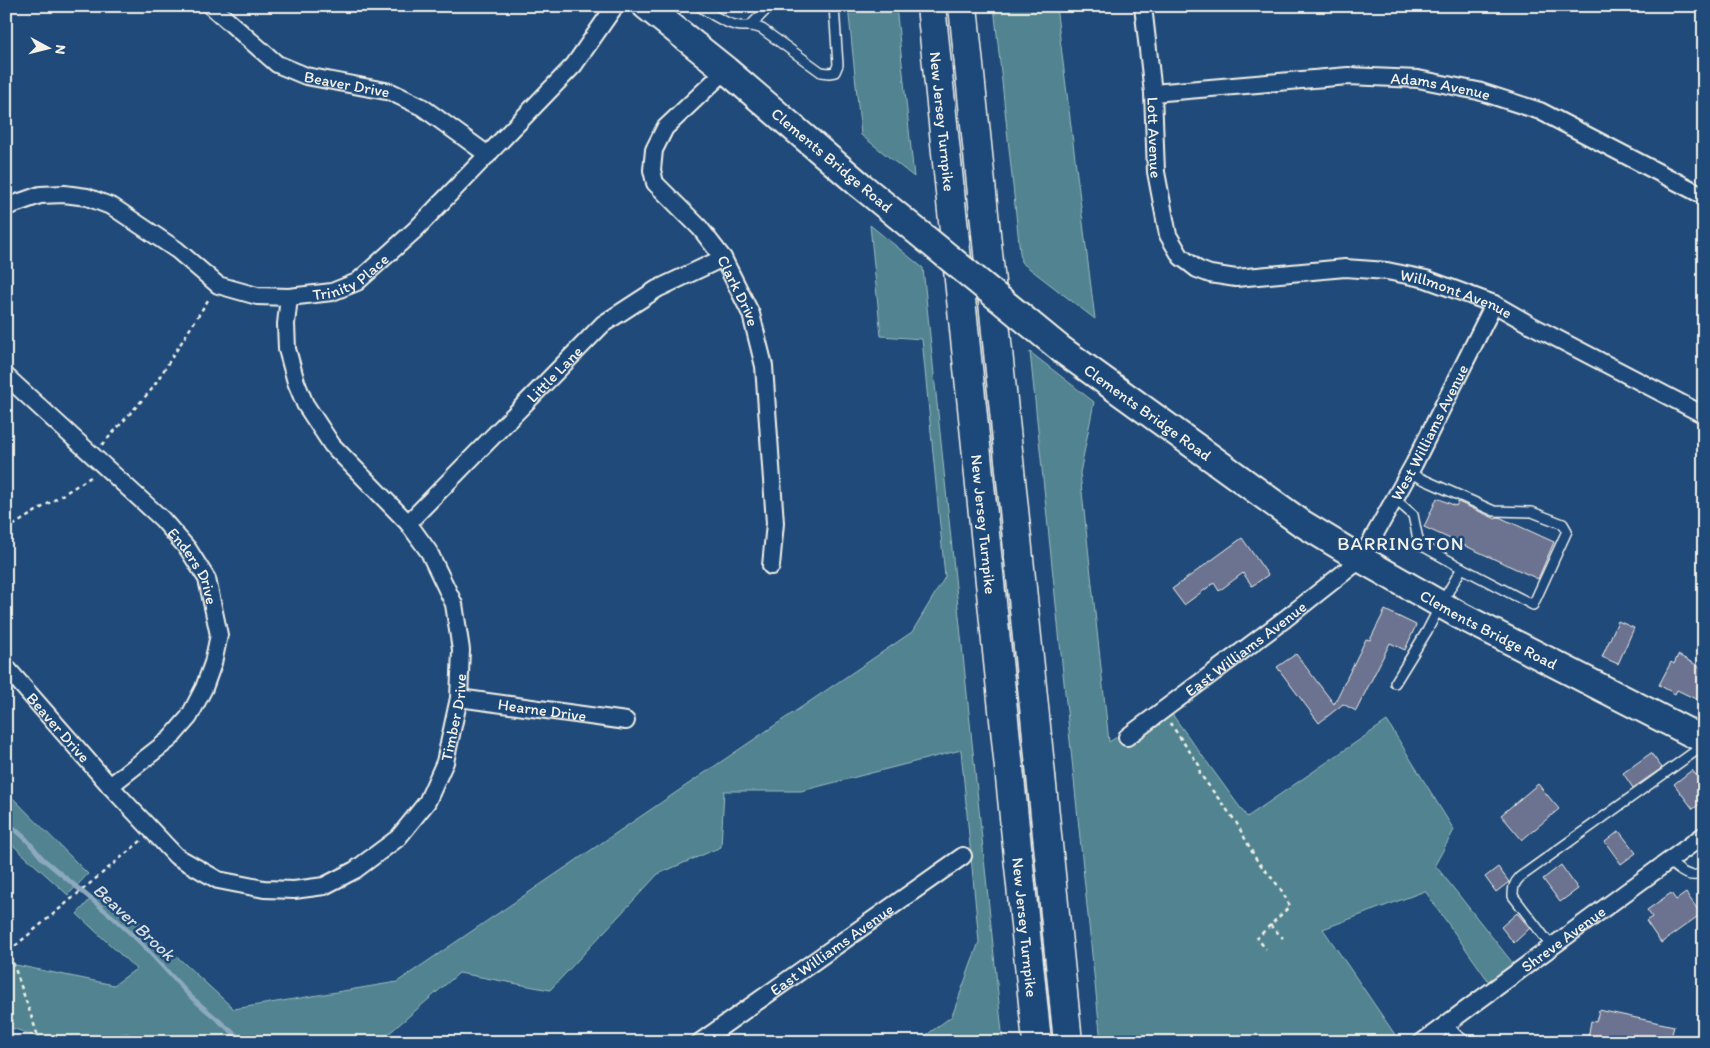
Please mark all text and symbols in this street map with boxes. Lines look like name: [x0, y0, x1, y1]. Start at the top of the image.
north arrow: [22, 22, 72, 72]
text: N: [51, 44, 69, 55]
street label: New Jersey Turnpike: [926, 51, 959, 192]
street label: Beaver Drive: [303, 66, 391, 101]
street label: Adams Avenue: [1390, 68, 1493, 104]
street label: Lott Avenue: [1144, 96, 1166, 180]
street label: Clements Bridge Road: [767, 104, 897, 216]
street label: Trinity Place: [311, 249, 392, 304]
street label: Clark Drive: [714, 252, 763, 328]
street label: Willmont Avenue: [1399, 264, 1516, 322]
street label: Little Lane: [522, 341, 586, 406]
street label: Clements Bridge Road: [1080, 360, 1216, 465]
street label: West Williams Avenue: [1386, 361, 1472, 504]
street label: New Jersey Turnpike: [967, 454, 1001, 595]
street label: Enders Drive: [164, 523, 222, 606]
district label: BARRINGTON: [1337, 532, 1465, 555]
street label: Clements Bridge Road: [1417, 585, 1561, 673]
street label: East Williams Avenue: [1181, 596, 1310, 700]
street label: Timber Drive: [436, 673, 470, 763]
street label: Beaver Drive: [23, 688, 94, 766]
street label: Hearne Drive: [497, 694, 588, 725]
street label: New Jersey Turnpike: [1009, 856, 1042, 998]
water label: Beaver Brook: [89, 879, 181, 966]
street label: East Williams Avenue: [766, 899, 897, 999]
street label: Shreve Avenue: [1517, 901, 1609, 976]

